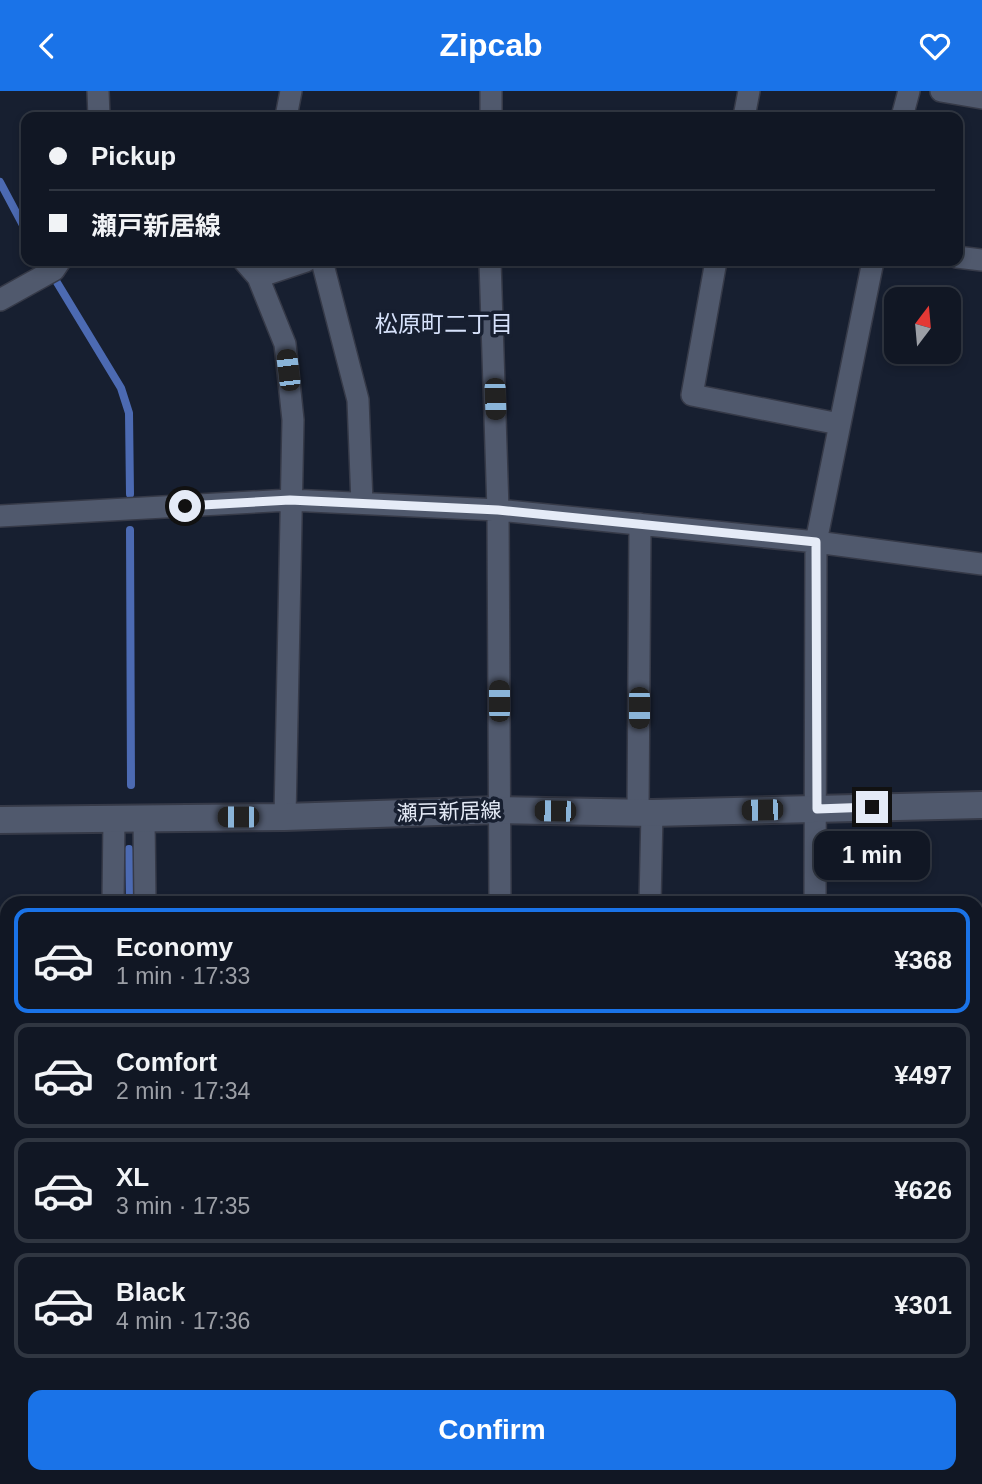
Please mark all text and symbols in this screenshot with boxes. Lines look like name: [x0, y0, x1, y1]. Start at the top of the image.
icon: back: [28, 27, 66, 65]
text: Zipcab: [439, 27, 543, 63]
icon: heart: [916, 27, 954, 65]
text: Pickup: [91, 141, 176, 171]
text: 瀬戸新居線: [91, 211, 221, 241]
north arrow: [884, 287, 961, 364]
map controls: [884, 287, 961, 364]
district label: 松原町二丁目: [375, 311, 513, 337]
car: [276, 348, 301, 392]
car: [484, 378, 507, 420]
route start: [169, 490, 201, 522]
car: [489, 680, 510, 722]
car: [629, 687, 650, 729]
route end: [856, 791, 888, 823]
street label: 瀬戸新居線: [396, 798, 502, 825]
car: [741, 799, 784, 821]
car: [534, 800, 577, 822]
car: [218, 807, 260, 828]
callout: 1 min: [814, 831, 930, 881]
text: 1 min: [842, 842, 902, 868]
icon: car: [32, 929, 95, 992]
text: Economy: [116, 932, 233, 962]
text: ¥368: [894, 945, 952, 975]
text: 1 min · 17:33: [116, 963, 250, 989]
icon: car: [32, 1044, 95, 1107]
text: Comfort: [116, 1047, 217, 1077]
text: ¥497: [894, 1060, 952, 1090]
text: 2 min · 17:34: [116, 1078, 250, 1104]
icon: car: [32, 1159, 95, 1222]
text: XL: [116, 1162, 149, 1192]
text: ¥626: [894, 1175, 952, 1205]
text: 3 min · 17:35: [116, 1193, 250, 1219]
icon: car: [32, 1274, 95, 1337]
text: Black: [116, 1277, 185, 1307]
text: ¥301: [894, 1290, 952, 1320]
text: 4 min · 17:36: [116, 1308, 250, 1334]
button: Confirm: [28, 1390, 956, 1470]

